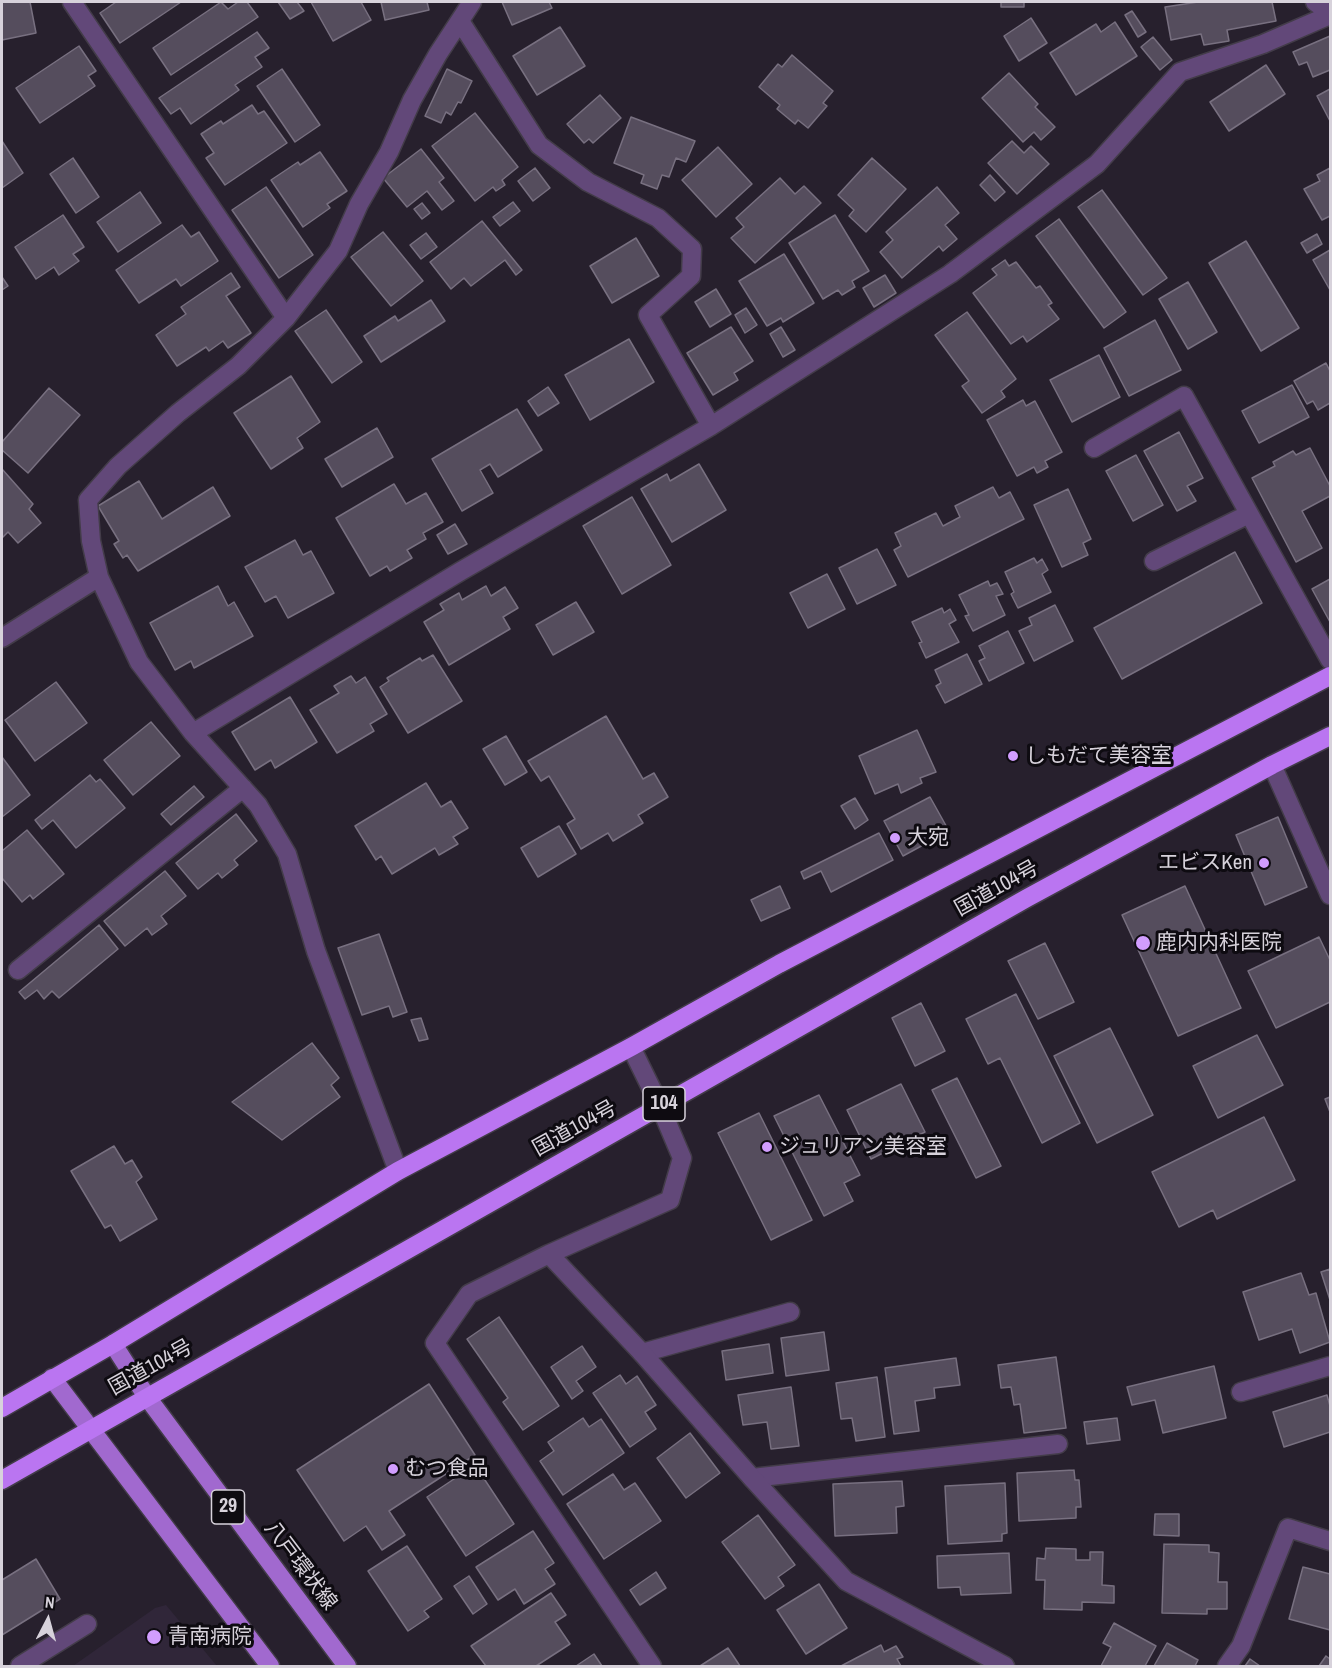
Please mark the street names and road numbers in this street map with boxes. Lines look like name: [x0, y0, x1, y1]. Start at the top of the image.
street label: 国道104号: [951, 856, 1043, 922]
road number: 104: [643, 1087, 685, 1121]
street label: 国道104号: [529, 1096, 621, 1162]
street label: 国道104号: [105, 1335, 197, 1401]
road number: 29: [212, 1490, 244, 1524]
street label: 八戸環状線: [258, 1516, 342, 1616]

